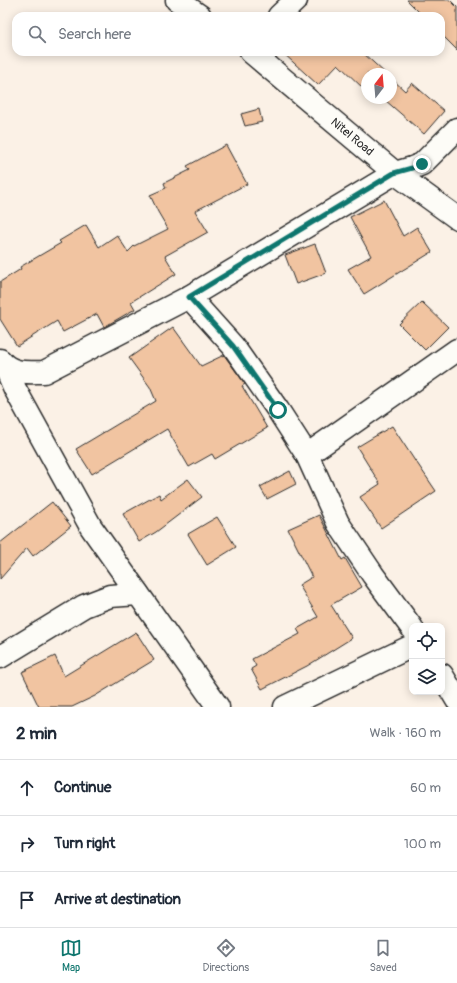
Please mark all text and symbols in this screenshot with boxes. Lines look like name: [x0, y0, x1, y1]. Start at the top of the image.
search box: [12, 12, 445, 56]
icon: search: [26, 23, 48, 45]
text: Search here: [58, 25, 131, 44]
north arrow: [361, 68, 397, 104]
street label: Nitel Road: [328, 115, 377, 159]
route end: [413, 155, 431, 173]
route start: [269, 401, 287, 419]
map controls: [409, 623, 445, 695]
button: locate: [409, 623, 445, 659]
button: layers: [409, 659, 445, 695]
text: 2 min: [16, 723, 57, 744]
text: Walk · 160 m: [370, 725, 441, 741]
icon: ahead: [16, 777, 38, 799]
text: Continue: [54, 778, 112, 797]
text: 60 m: [410, 780, 441, 796]
icon: right: [16, 833, 38, 855]
text: Turn right: [54, 834, 115, 853]
text: 100 m: [404, 836, 441, 852]
icon: arrive: [16, 889, 38, 911]
text: Arrive at destination: [54, 890, 181, 909]
tab: Map: [60, 937, 82, 974]
tab: Directions: [202, 937, 249, 974]
tab: Saved: [370, 937, 397, 974]

